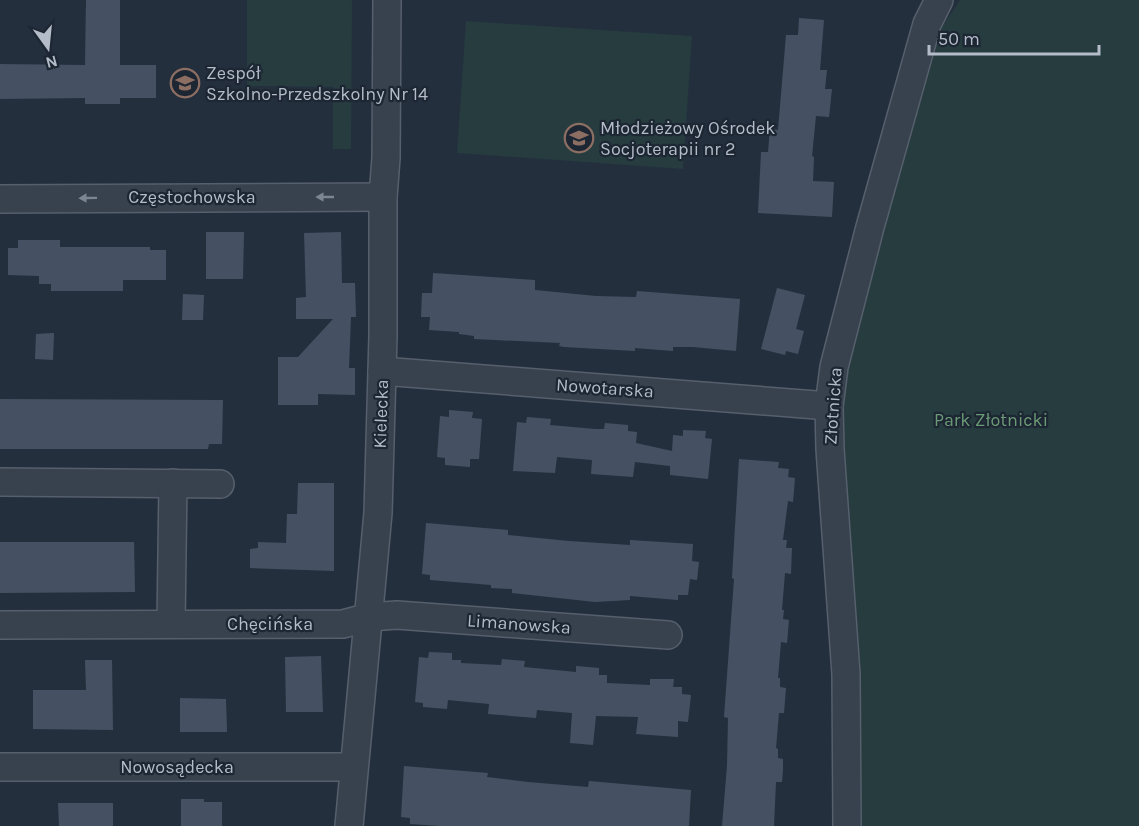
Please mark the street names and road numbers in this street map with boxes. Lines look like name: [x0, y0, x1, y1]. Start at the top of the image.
street label: Częstochowska: [128, 186, 256, 208]
street label: Złotnicka: [819, 366, 847, 446]
street label: Nowotarska: [555, 374, 655, 402]
street label: Kielecka: [369, 379, 393, 449]
street label: Limanowska: [466, 609, 572, 639]
street label: Chęcińska: [227, 613, 313, 635]
street label: Nowosądecka: [120, 756, 234, 778]

